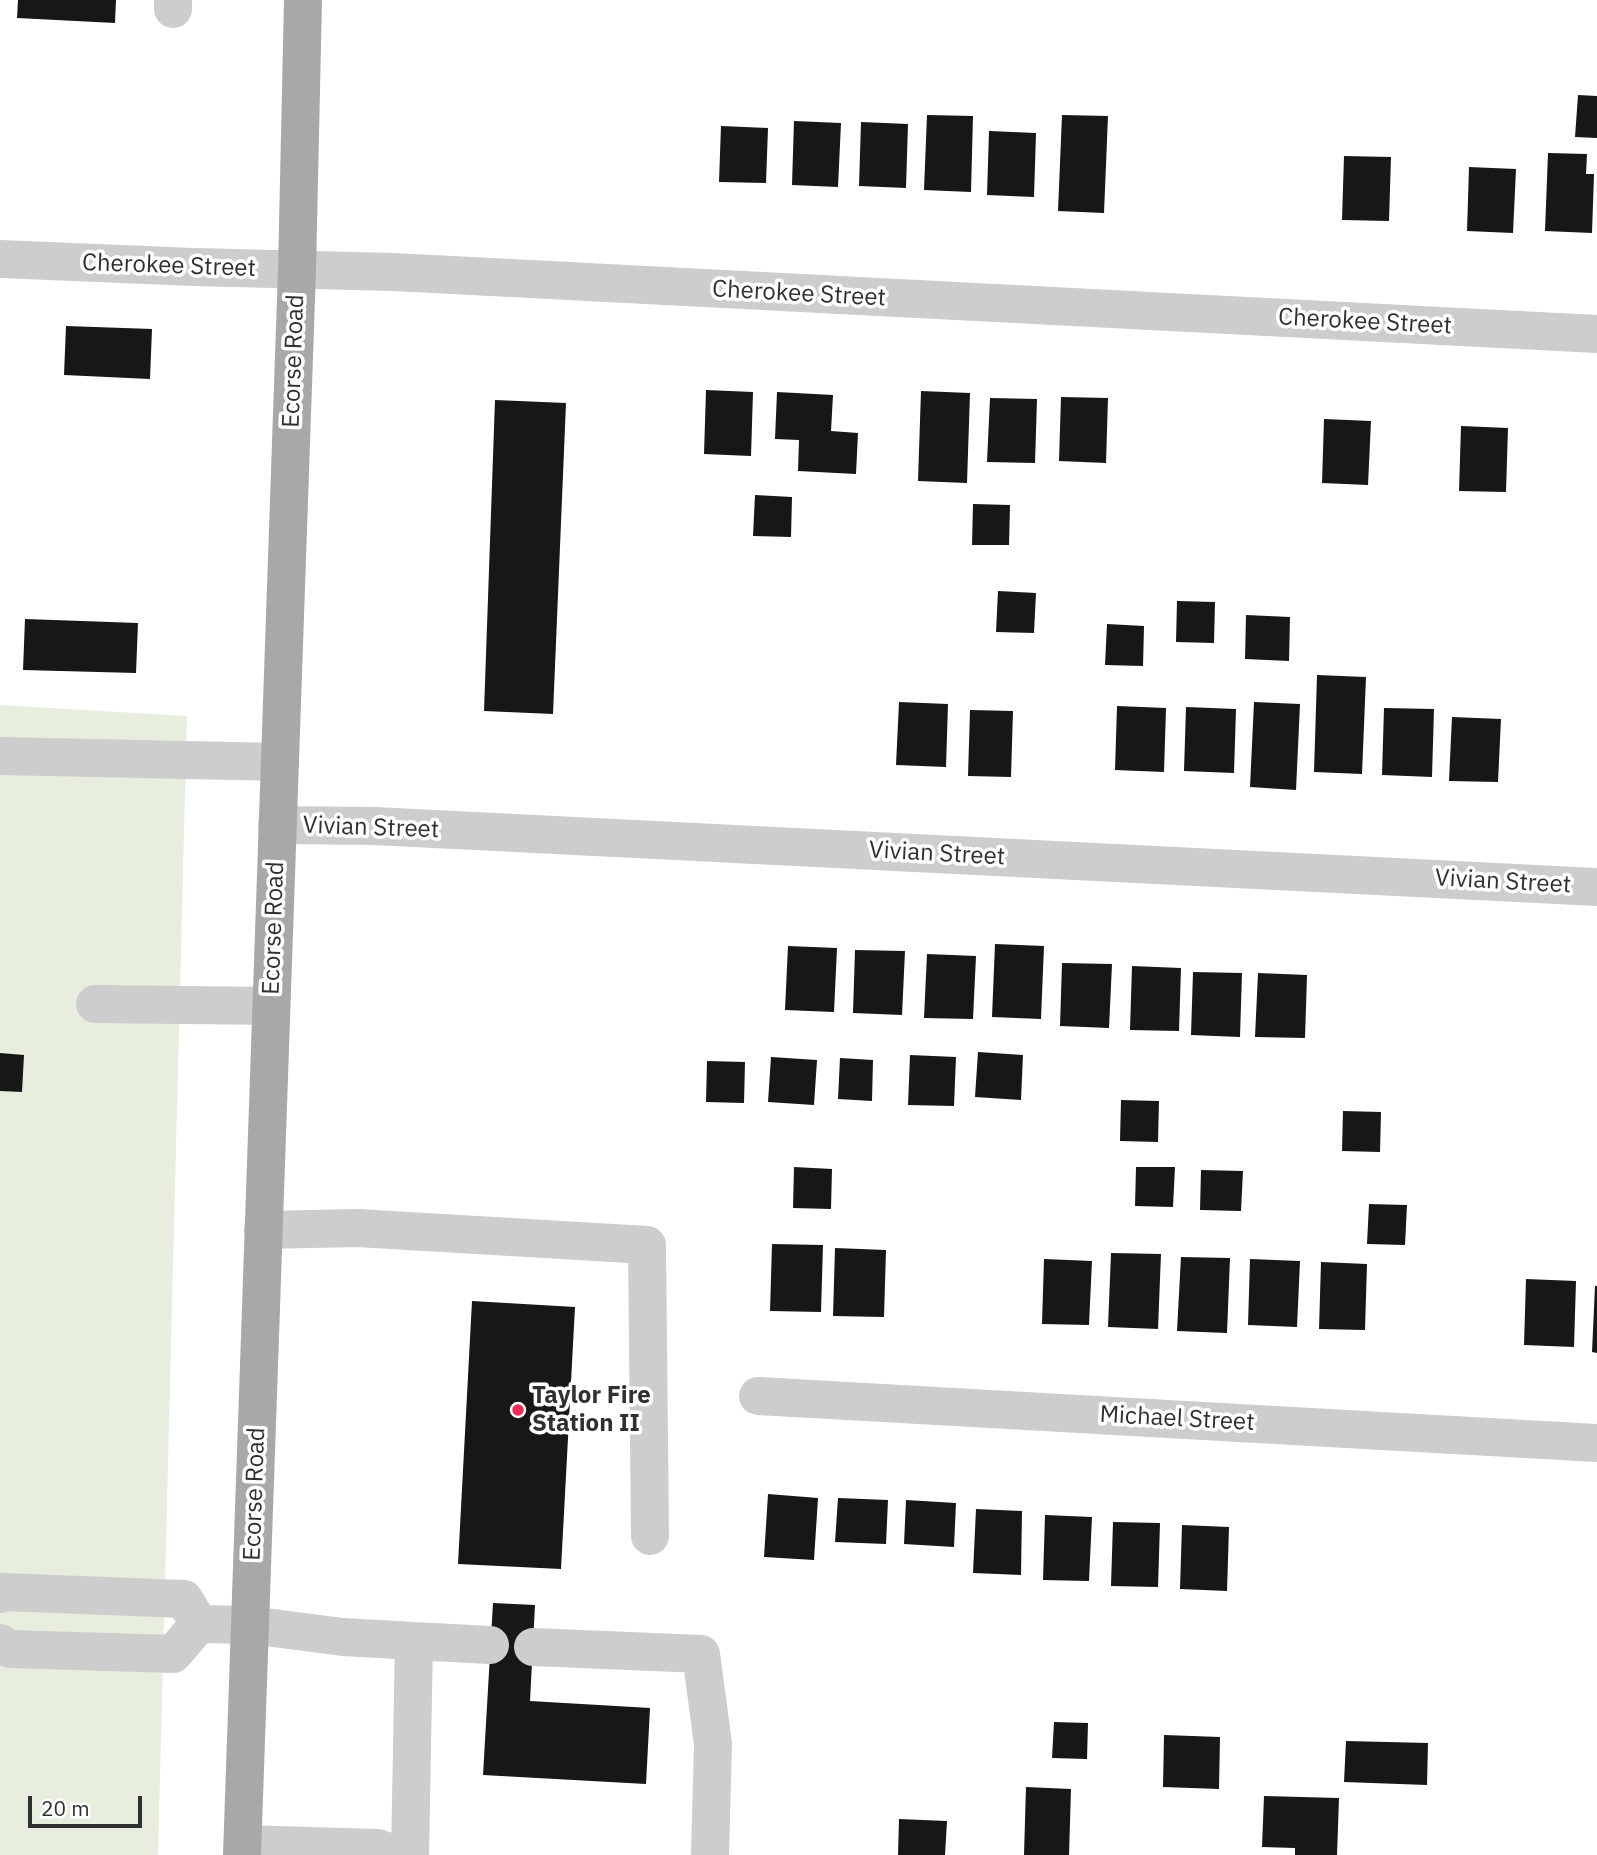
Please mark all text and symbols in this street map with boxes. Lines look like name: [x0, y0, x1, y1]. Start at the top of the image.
street label: Cherokee Street: [82, 249, 256, 283]
street label: Cherokee Street: [711, 275, 887, 313]
street label: Ecorse Road: [277, 294, 311, 428]
street label: Cherokee Street: [1277, 303, 1453, 341]
street label: Vivian Street: [302, 811, 440, 845]
street label: Vivian Street: [868, 836, 1006, 872]
street label: Ecorse Road: [257, 861, 291, 995]
street label: Vivian Street: [1434, 864, 1572, 900]
place label: Taylor Fire Station II: [532, 1382, 651, 1438]
street label: Michael Street: [1099, 1401, 1255, 1437]
marker: Taylor Fire Station II: [510, 1402, 526, 1418]
street label: Ecorse Road: [238, 1427, 272, 1561]
scale bar: [32, 1782, 145, 1826]
text: 20 m: [41, 1794, 90, 1822]

